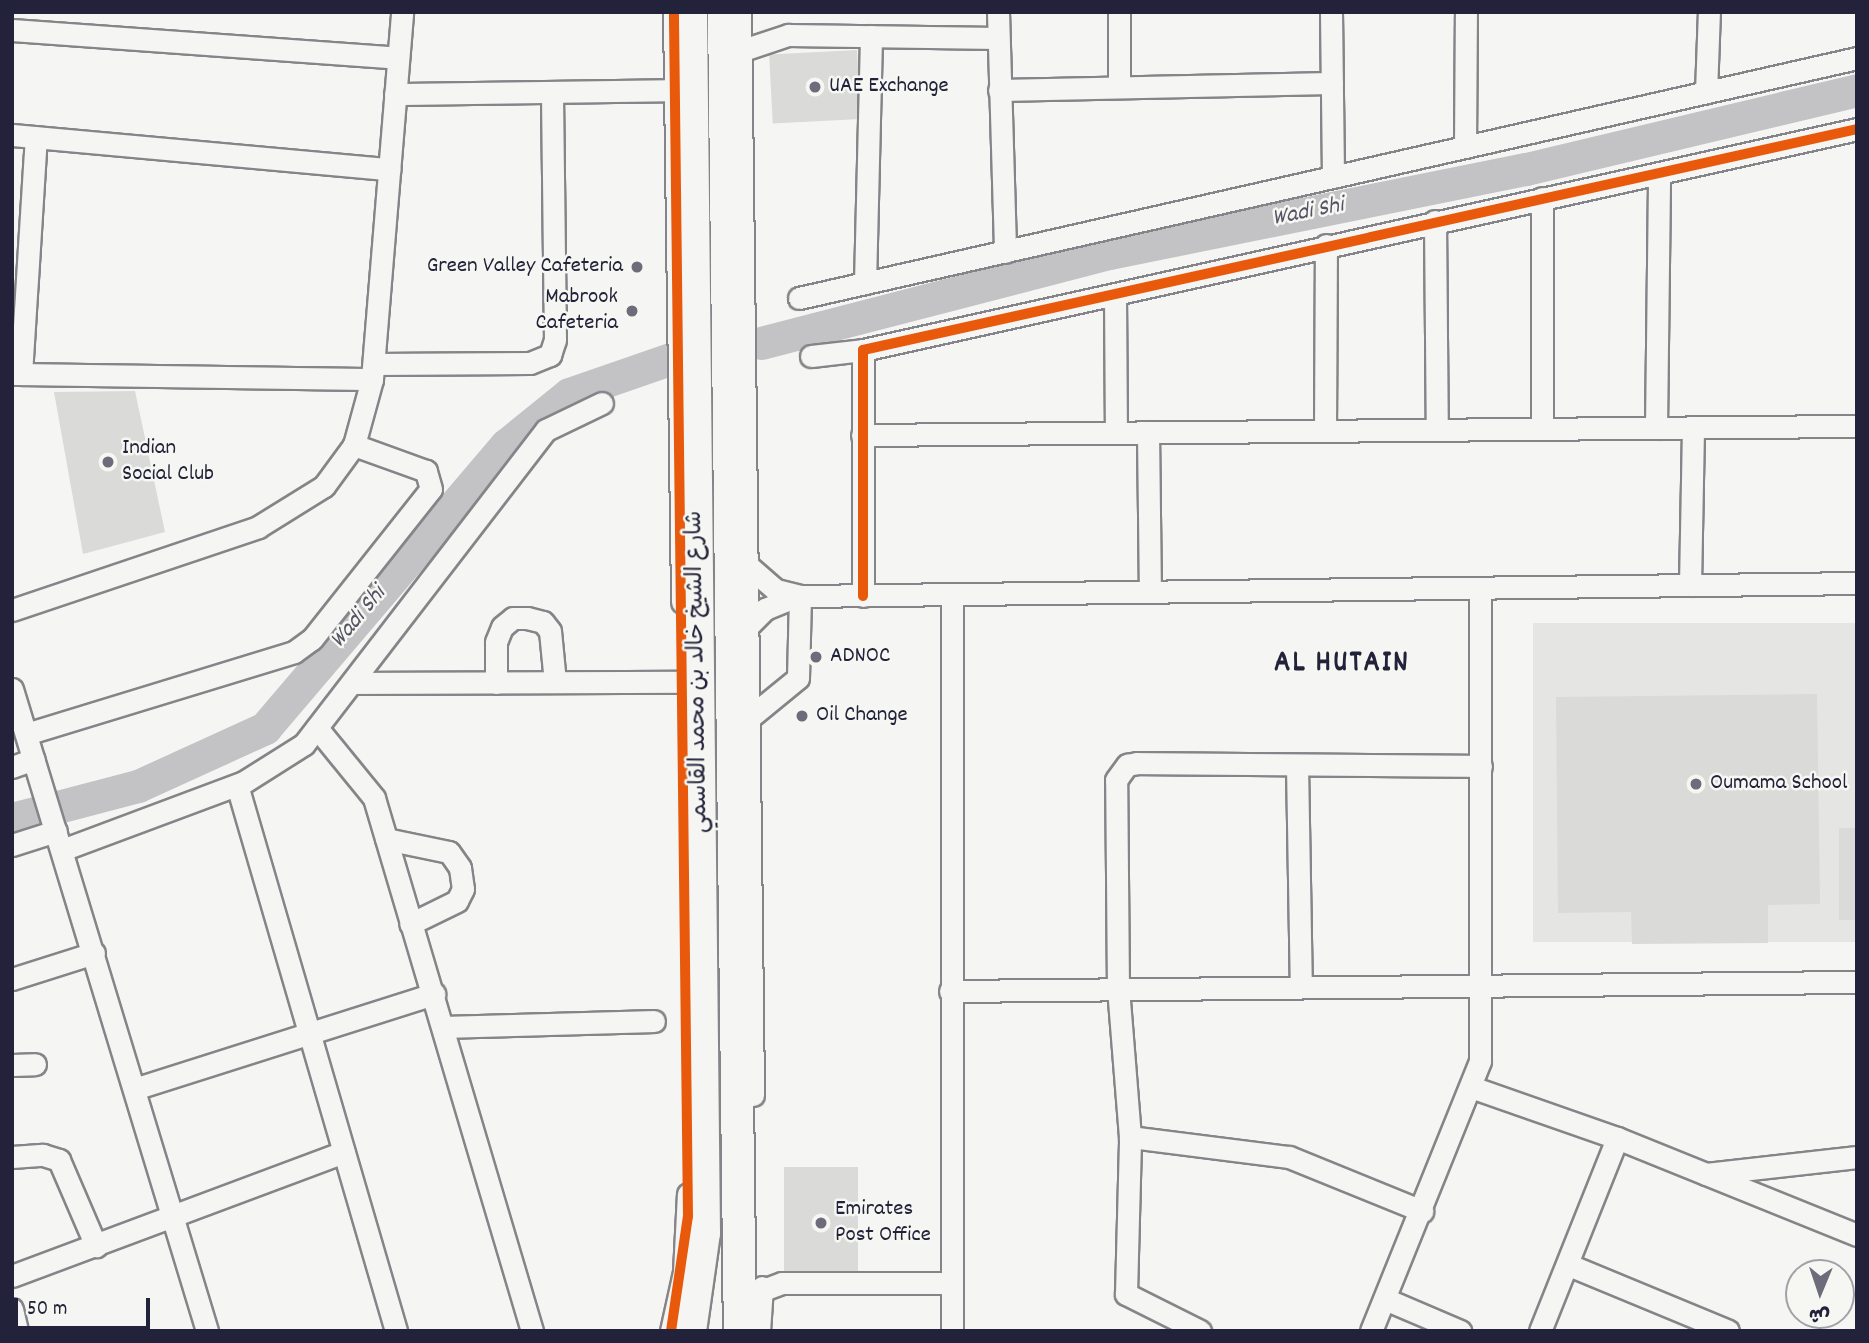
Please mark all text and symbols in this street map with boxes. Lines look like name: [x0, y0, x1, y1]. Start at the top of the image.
place label: UAE Exchange: [829, 73, 949, 101]
marker: UAE Exchange: [807, 79, 823, 95]
water label: Wadi Shi: [1270, 192, 1346, 234]
place label: Green Valley Cafeteria: [427, 253, 623, 281]
marker: Green Valley Cafeteria: [629, 259, 645, 275]
place label: Mabrook Cafeteria: [535, 284, 618, 338]
marker: Mabrook Cafeteria: [624, 303, 640, 319]
place label: Indian Social Club: [122, 435, 214, 489]
marker: Indian Social Club: [100, 454, 116, 470]
street label: شارع الشيخ خالد بن محمد القاسمي: [682, 511, 716, 833]
water label: Wadi Shi: [325, 581, 393, 655]
place label: ADNOC: [830, 643, 890, 671]
district label: AL HUTAIN: [1275, 647, 1409, 683]
marker: ADNOC: [808, 649, 824, 665]
place label: Oil Change: [816, 702, 908, 730]
marker: Oil Change: [794, 708, 810, 724]
place label: Oumama School: [1710, 770, 1847, 798]
marker: Oumama School: [1688, 776, 1704, 792]
place label: Emirates Post Office: [835, 1196, 931, 1250]
marker: Emirates Post Office: [813, 1215, 829, 1231]
north arrow: [1785, 1259, 1855, 1329]
scale bar: [18, 1284, 154, 1328]
text: 50 m: [27, 1295, 67, 1325]
text: ش: [1808, 1300, 1830, 1327]

